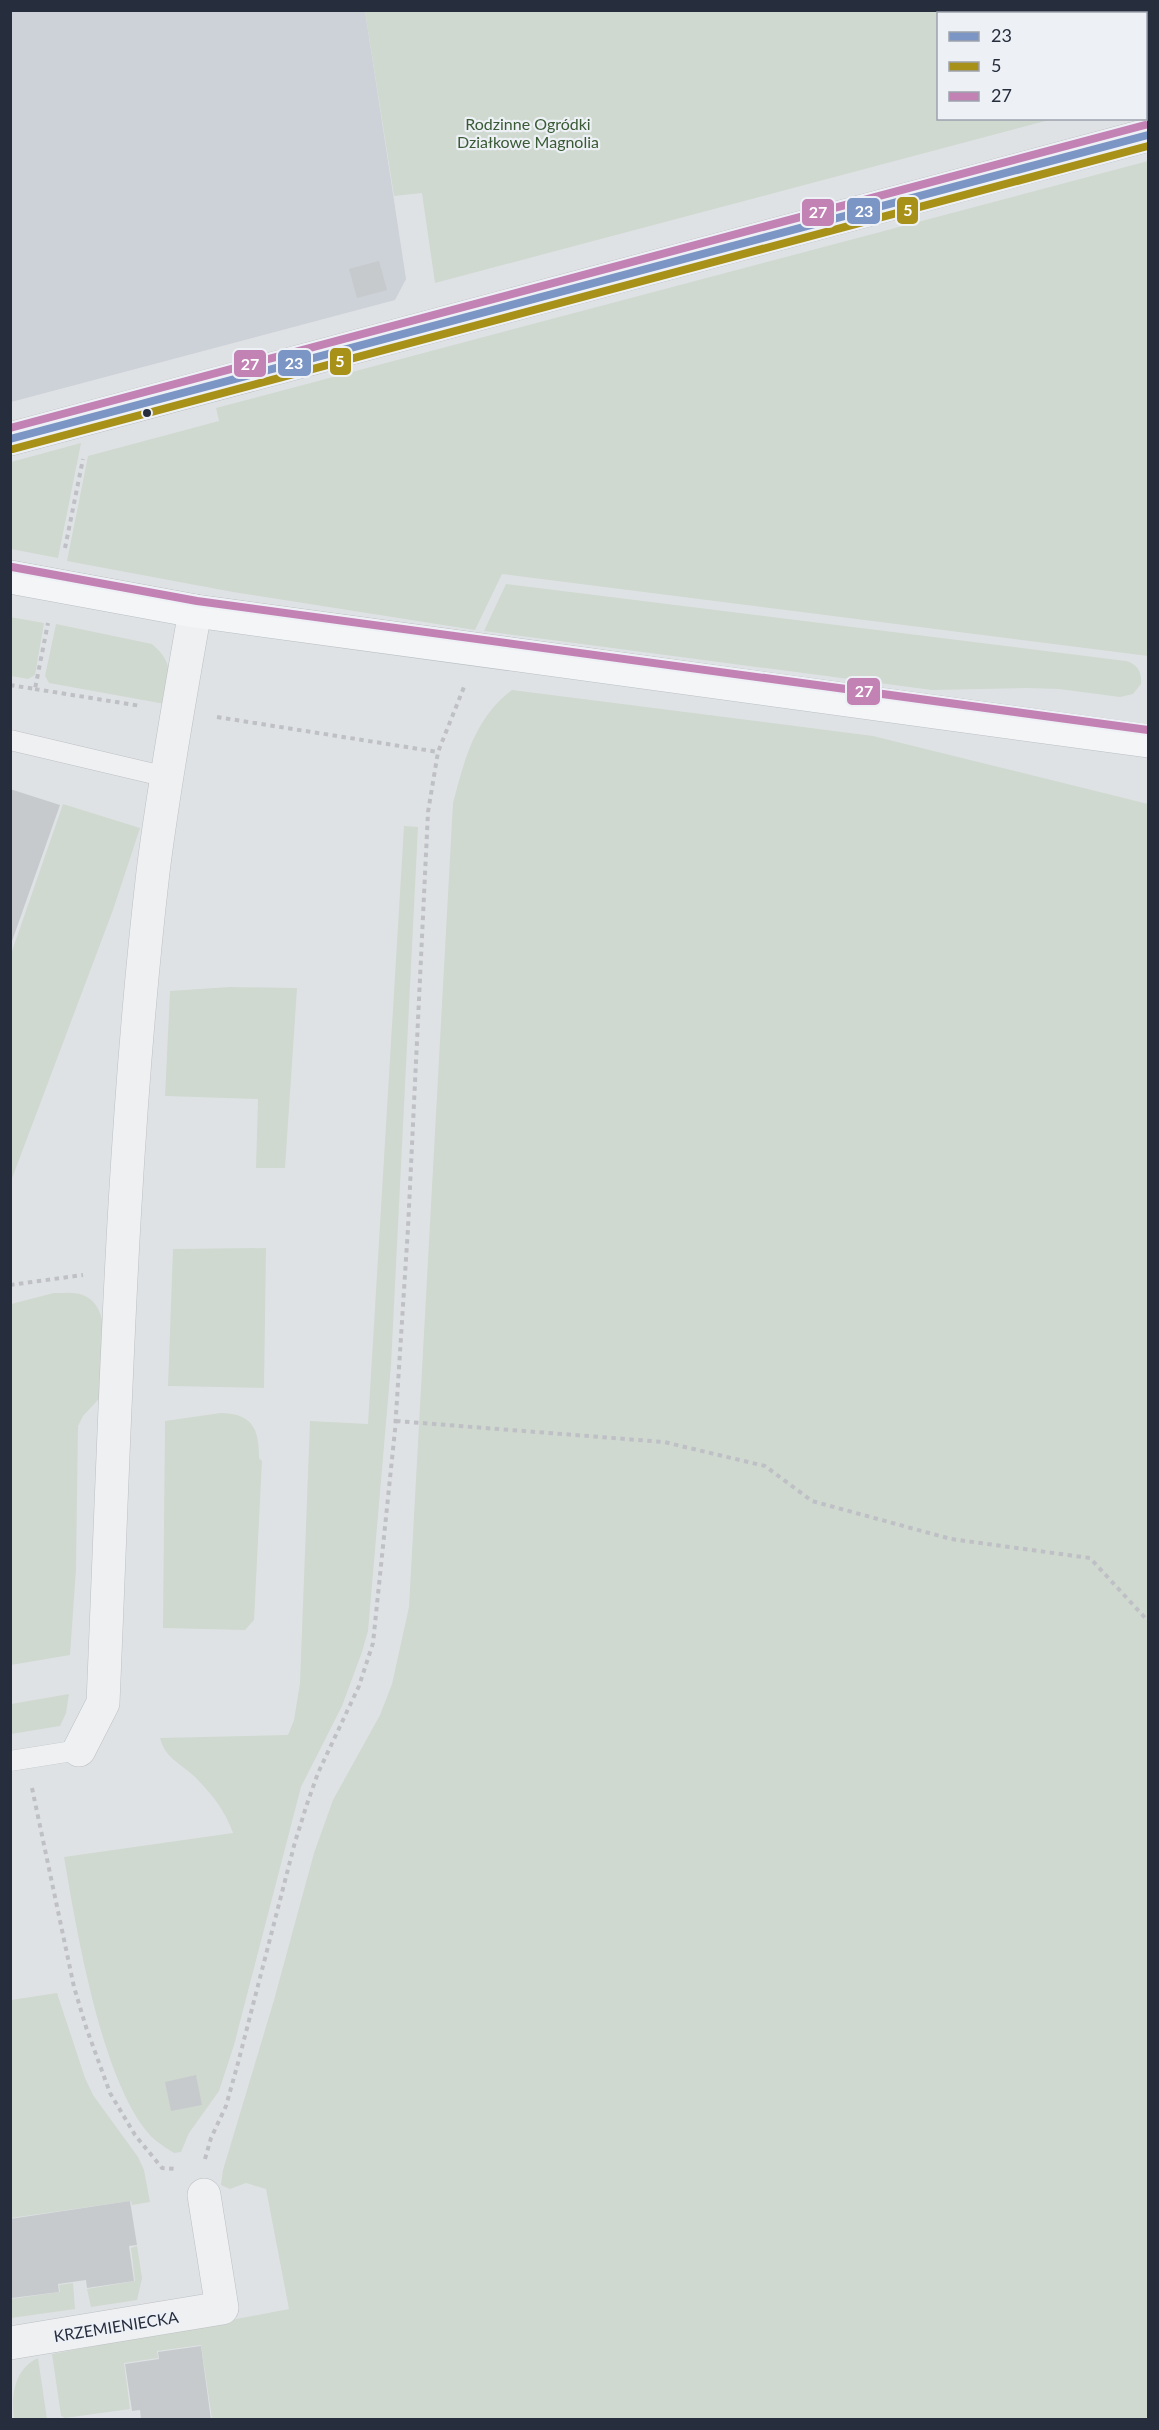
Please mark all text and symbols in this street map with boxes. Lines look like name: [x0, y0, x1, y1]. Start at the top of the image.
legend: [937, 12, 1147, 120]
text: 23: [991, 24, 1012, 46]
text: 5: [991, 54, 1001, 76]
text: 27: [991, 84, 1012, 106]
park label: Rodzinne Ogródki Działkowe Magnolia: [457, 114, 599, 151]
line badge: 5: [896, 196, 919, 225]
line badge: 23: [846, 197, 881, 225]
line badge: 27: [801, 198, 835, 227]
text: 5: [903, 200, 913, 219]
text: 23: [855, 201, 873, 220]
text: 27: [809, 202, 827, 221]
line badge: 5: [329, 347, 352, 376]
line badge: 27: [233, 349, 267, 378]
line badge: 23: [277, 349, 312, 377]
text: 5: [335, 351, 345, 370]
text: 23: [285, 353, 303, 372]
text: 27: [241, 354, 259, 373]
unlabelled marker: [141, 407, 153, 419]
line badge: 27: [846, 677, 881, 706]
text: 27: [855, 681, 873, 700]
street label: KRZEMIENIECKA: [52, 2307, 180, 2345]

